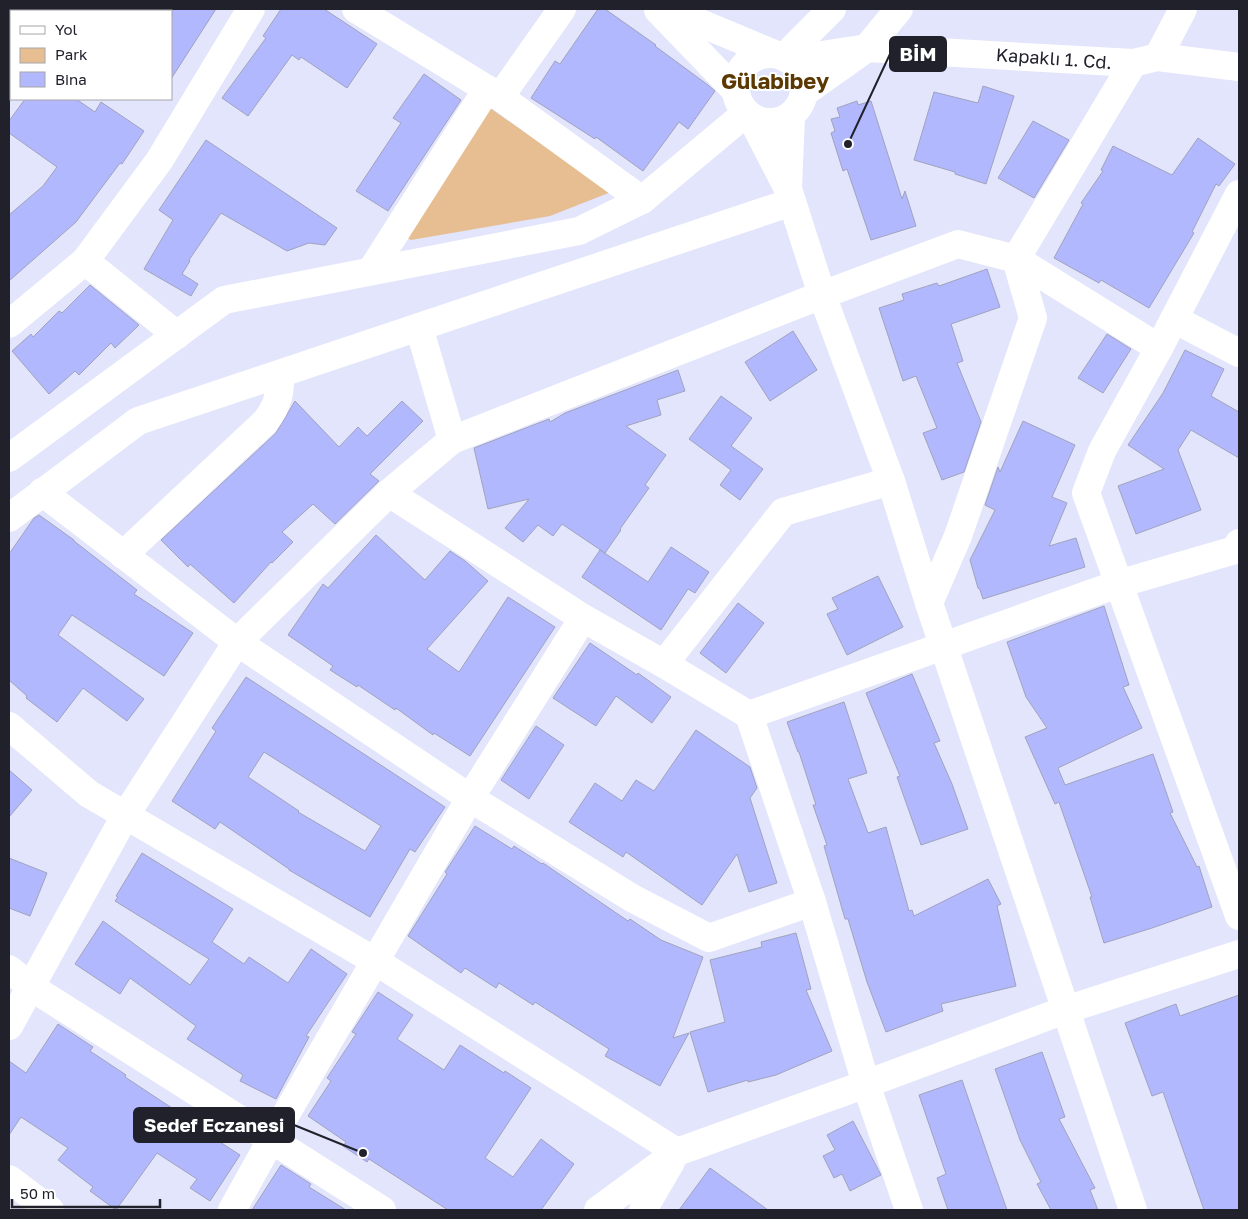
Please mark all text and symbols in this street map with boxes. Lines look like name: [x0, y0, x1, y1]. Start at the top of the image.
legend: [10, 10, 172, 100]
text: Yol: [55, 20, 77, 38]
callout: BİM: [890, 37, 946, 71]
text: BİM: [900, 42, 936, 65]
street label: Kapaklı 1. Cd.: [995, 43, 1113, 73]
text: Park: [55, 45, 88, 63]
district label: Gülabibey: [721, 67, 829, 94]
text: Bina: [55, 70, 87, 88]
callout: Sedef Eczanesi: [134, 1108, 294, 1142]
text: Sedef Eczanesi: [144, 1113, 284, 1136]
scale bar: [12, 1176, 160, 1208]
text: 50 m: [20, 1184, 55, 1202]

